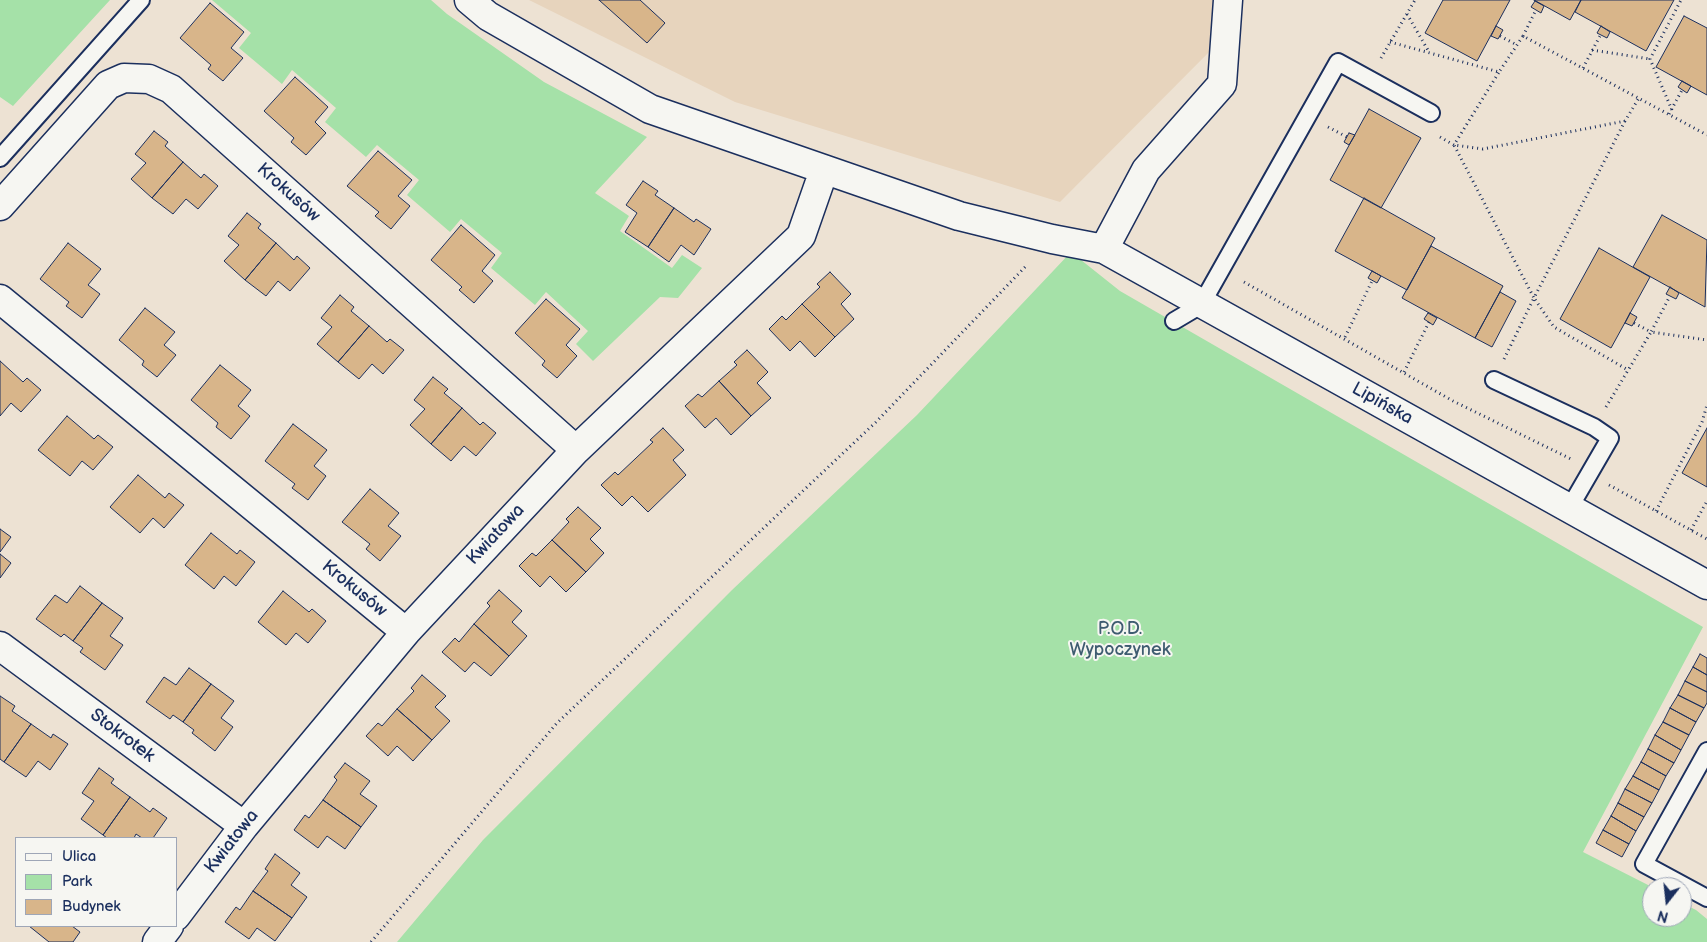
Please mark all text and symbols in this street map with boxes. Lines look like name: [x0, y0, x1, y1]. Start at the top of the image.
street label: Krokusów: [252, 159, 324, 227]
street label: Lipińska: [1348, 378, 1416, 430]
street label: Kwiatowa: [463, 500, 529, 570]
street label: Krokusów: [317, 556, 391, 622]
park label: P.O.D. Wypoczynek: [1070, 618, 1170, 660]
street label: Stokrotek: [85, 705, 159, 767]
street label: Kwiatowa: [200, 806, 264, 878]
legend: [15, 837, 178, 927]
text: Ulica: [62, 847, 96, 866]
text: Park: [62, 872, 92, 891]
north arrow: [1642, 877, 1692, 927]
text: Budynek: [62, 897, 121, 916]
text: N: [1656, 906, 1670, 926]

